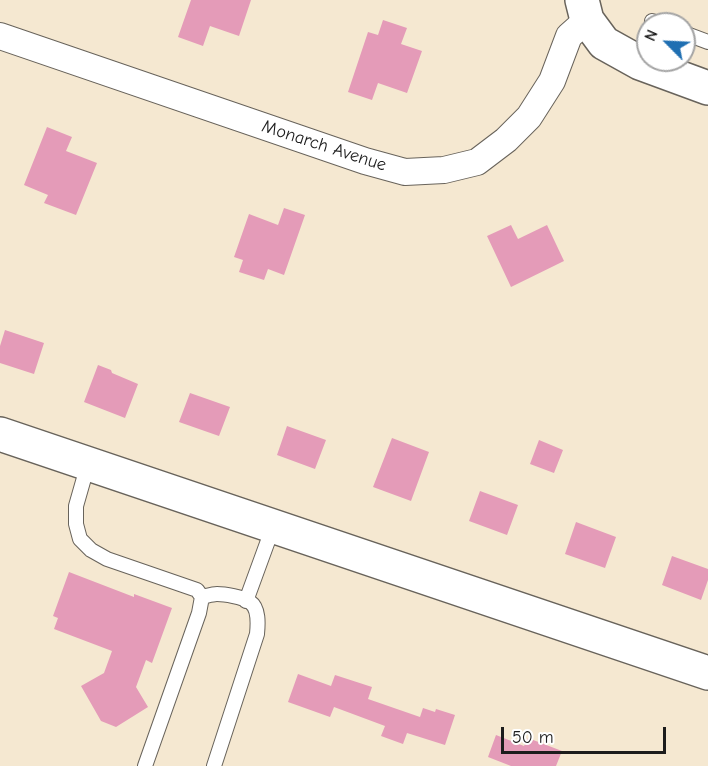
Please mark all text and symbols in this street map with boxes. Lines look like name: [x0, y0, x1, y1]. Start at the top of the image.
north arrow: [636, 12, 696, 72]
text: N: [641, 27, 662, 44]
street label: Monarch Avenue: [259, 116, 389, 176]
scale bar: [504, 715, 669, 753]
text: 50 m: [512, 727, 554, 748]

